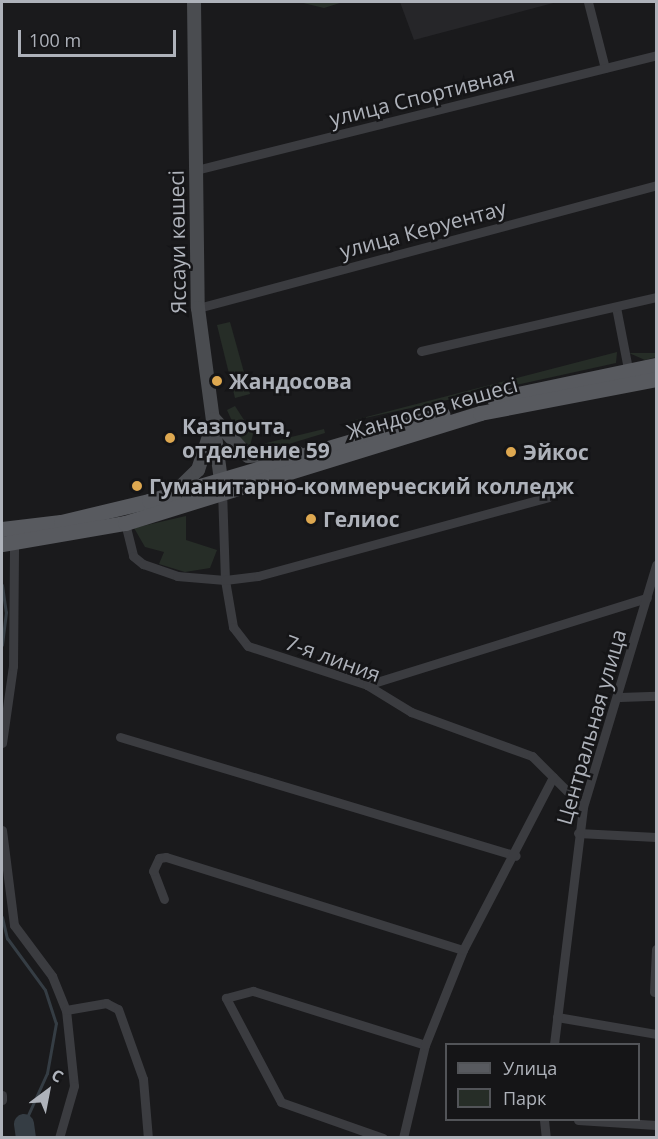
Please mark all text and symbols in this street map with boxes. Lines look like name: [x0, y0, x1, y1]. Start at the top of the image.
scale bar: [21, 18, 178, 56]
text: 100 m: [29, 28, 81, 52]
street label: улица Спортивная: [327, 61, 517, 131]
street label: Яссауи көшесі: [163, 170, 191, 314]
street label: улица Керуентау: [337, 195, 509, 263]
place label: Жандосова: [229, 368, 352, 394]
street label: Жандосов көшесі: [344, 372, 520, 444]
marker: Жандосова: [210, 374, 224, 388]
place label: Казпочта, отделение 59: [182, 413, 330, 463]
marker: Казпочта, отделение 59: [163, 431, 177, 445]
place label: Эйкос: [523, 439, 589, 465]
marker: Эйкос: [504, 445, 518, 459]
place label: Гуманитарно-коммерческий колледж: [149, 473, 574, 499]
marker: Гуманитарно-коммерческий колледж: [130, 479, 144, 493]
place label: Гелиос: [323, 506, 400, 532]
marker: Гелиос: [304, 512, 318, 526]
street label: Центральная улица: [551, 626, 631, 828]
street label: 7-я линия: [282, 629, 384, 687]
legend: [445, 1043, 640, 1121]
text: Улица: [503, 1056, 557, 1080]
north arrow: [18, 1061, 78, 1121]
text: С: [47, 1064, 68, 1088]
text: Парк: [503, 1086, 546, 1110]

